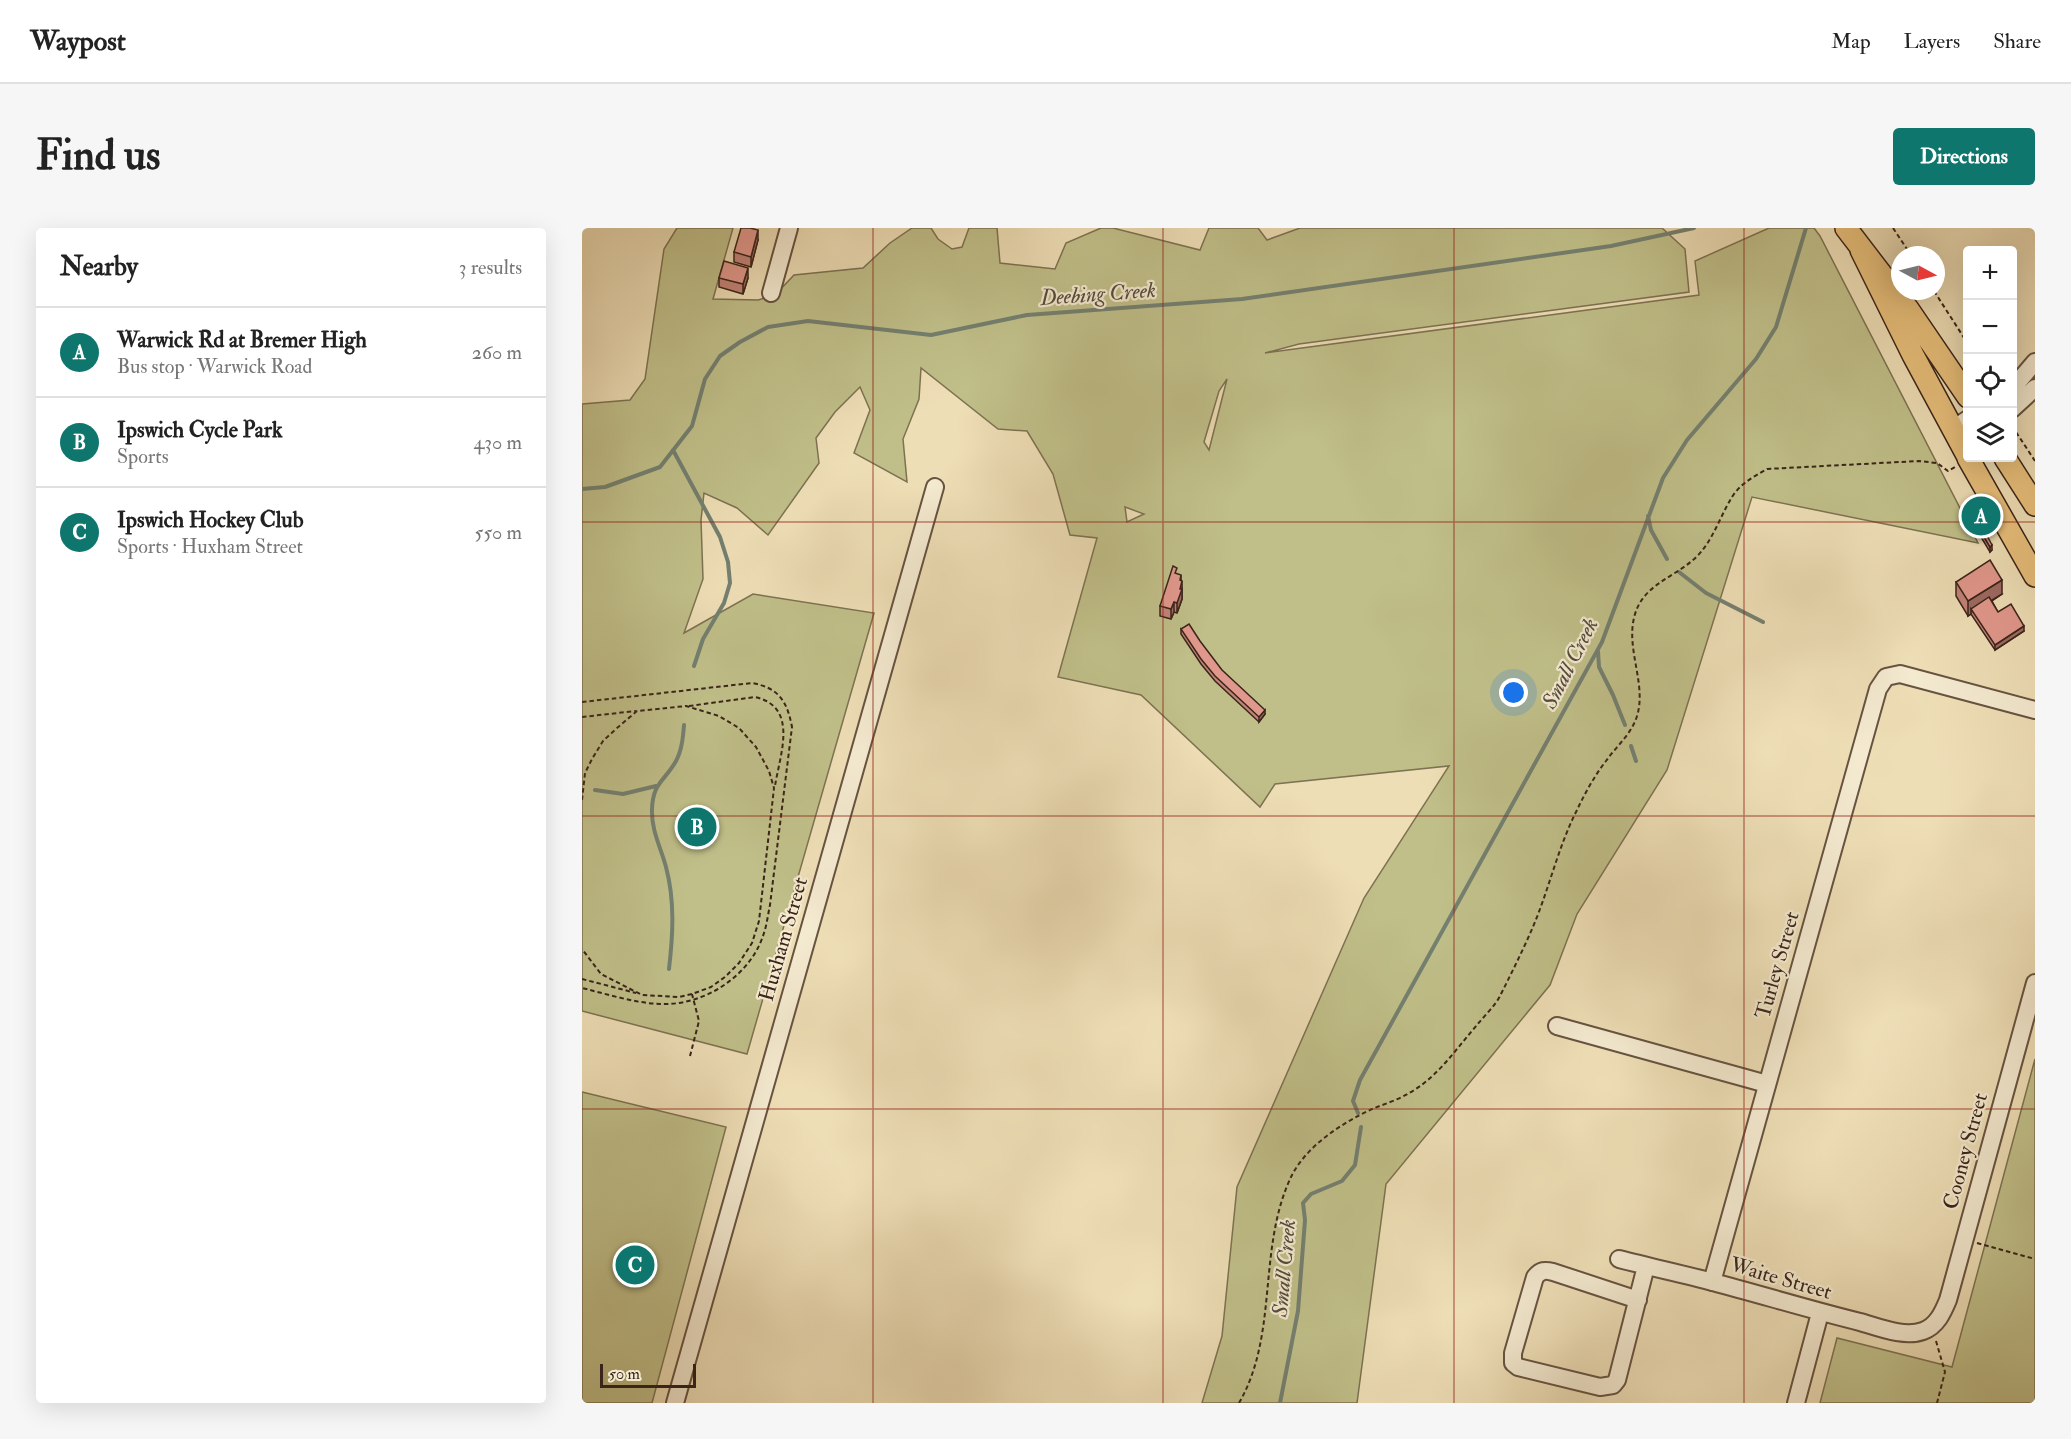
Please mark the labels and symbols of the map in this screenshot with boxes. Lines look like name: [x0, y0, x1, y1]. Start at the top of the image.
north arrow: [1891, 246, 1945, 300]
water label: Deebing Creek: [1038, 276, 1157, 312]
pin: A: [1962, 494, 2000, 538]
water label: Small Creek: [1535, 613, 1605, 714]
your location: [1499, 678, 1528, 707]
pin: B: [678, 804, 716, 850]
street label: Huxham Street: [753, 874, 814, 1004]
street label: Turley Street: [1749, 908, 1806, 1022]
street label: Cooney Street: [1937, 1090, 1994, 1212]
water label: Small Creek: [1266, 1218, 1302, 1319]
pin: C: [616, 1242, 654, 1288]
street label: Waite Street: [1726, 1251, 1835, 1306]
scale bar: [600, 1361, 696, 1388]

